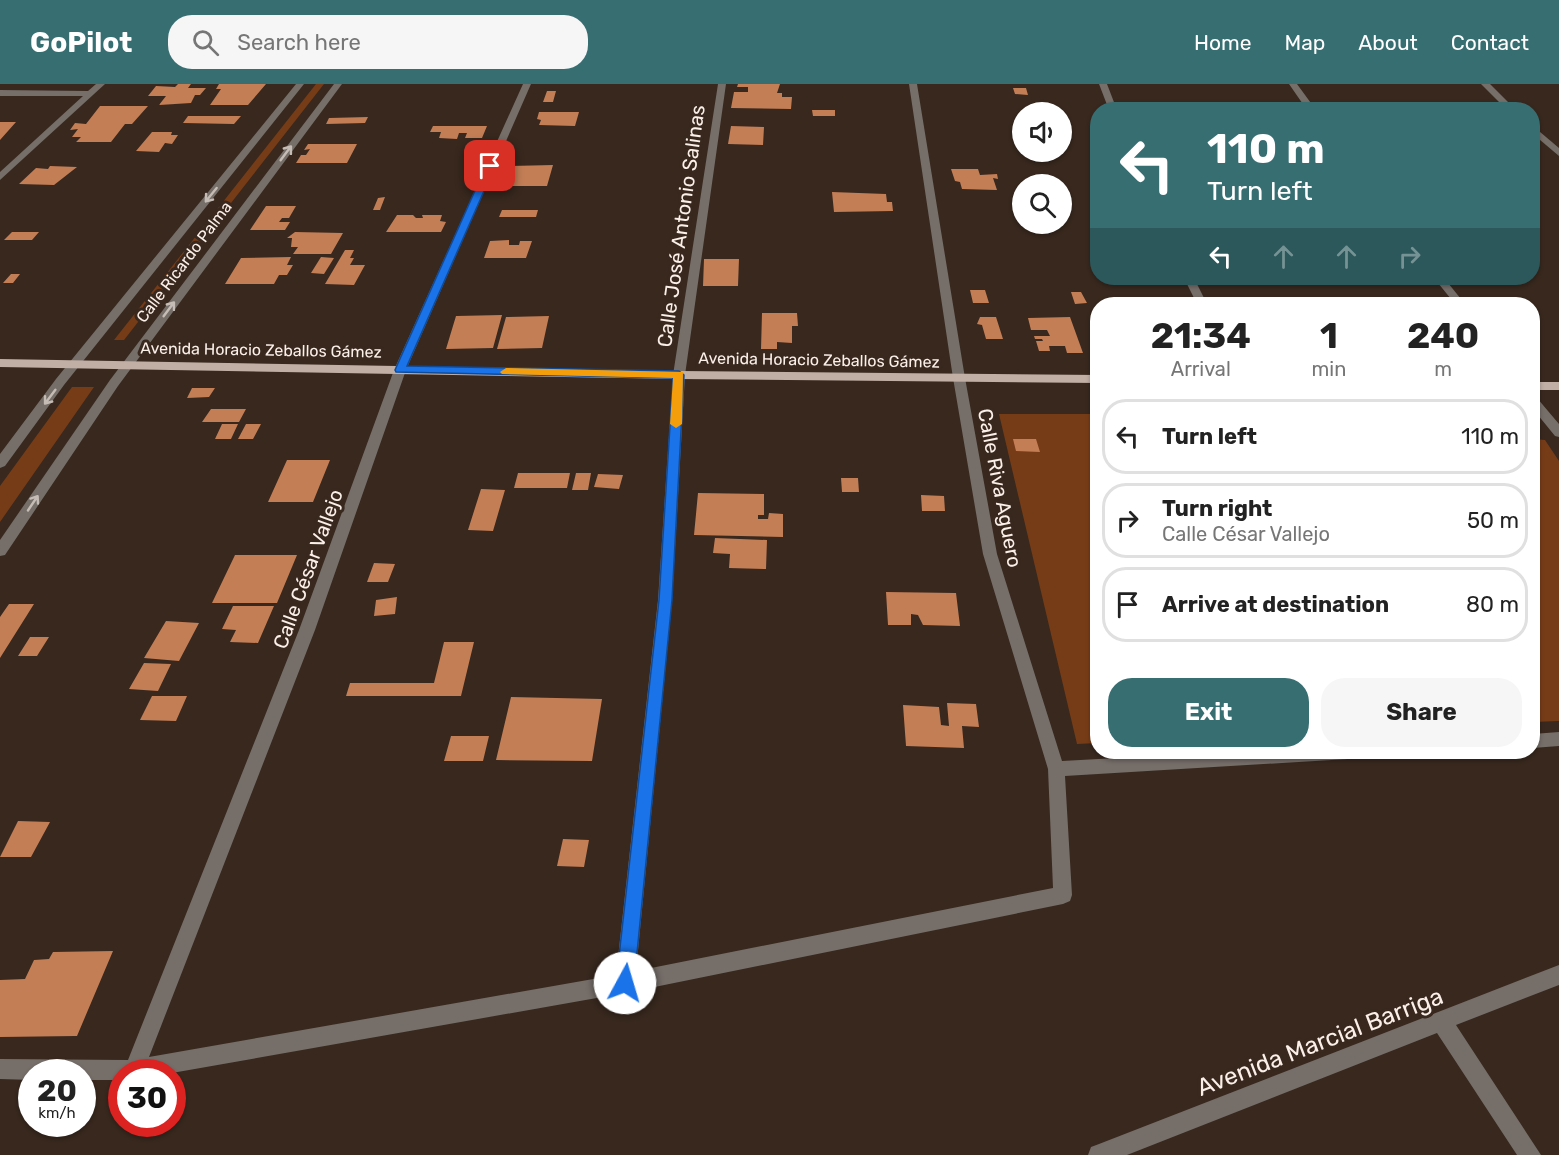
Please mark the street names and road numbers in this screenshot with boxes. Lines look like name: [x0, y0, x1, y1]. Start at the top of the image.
street label: Calle José Antonio Salinas: [652, 103, 710, 349]
street label: Calle Ricardo Palma: [132, 198, 236, 326]
street label: Avenida Horacio Zeballos Gámez: [140, 338, 382, 362]
street label: Avenida Horacio Zeballos Gámez: [698, 348, 940, 372]
street label: Calle Riva Aguero: [973, 406, 1027, 570]
street label: Calle César Vallejo: [268, 486, 348, 652]
street label: Avenida Marcial Barriga: [1193, 982, 1447, 1102]

